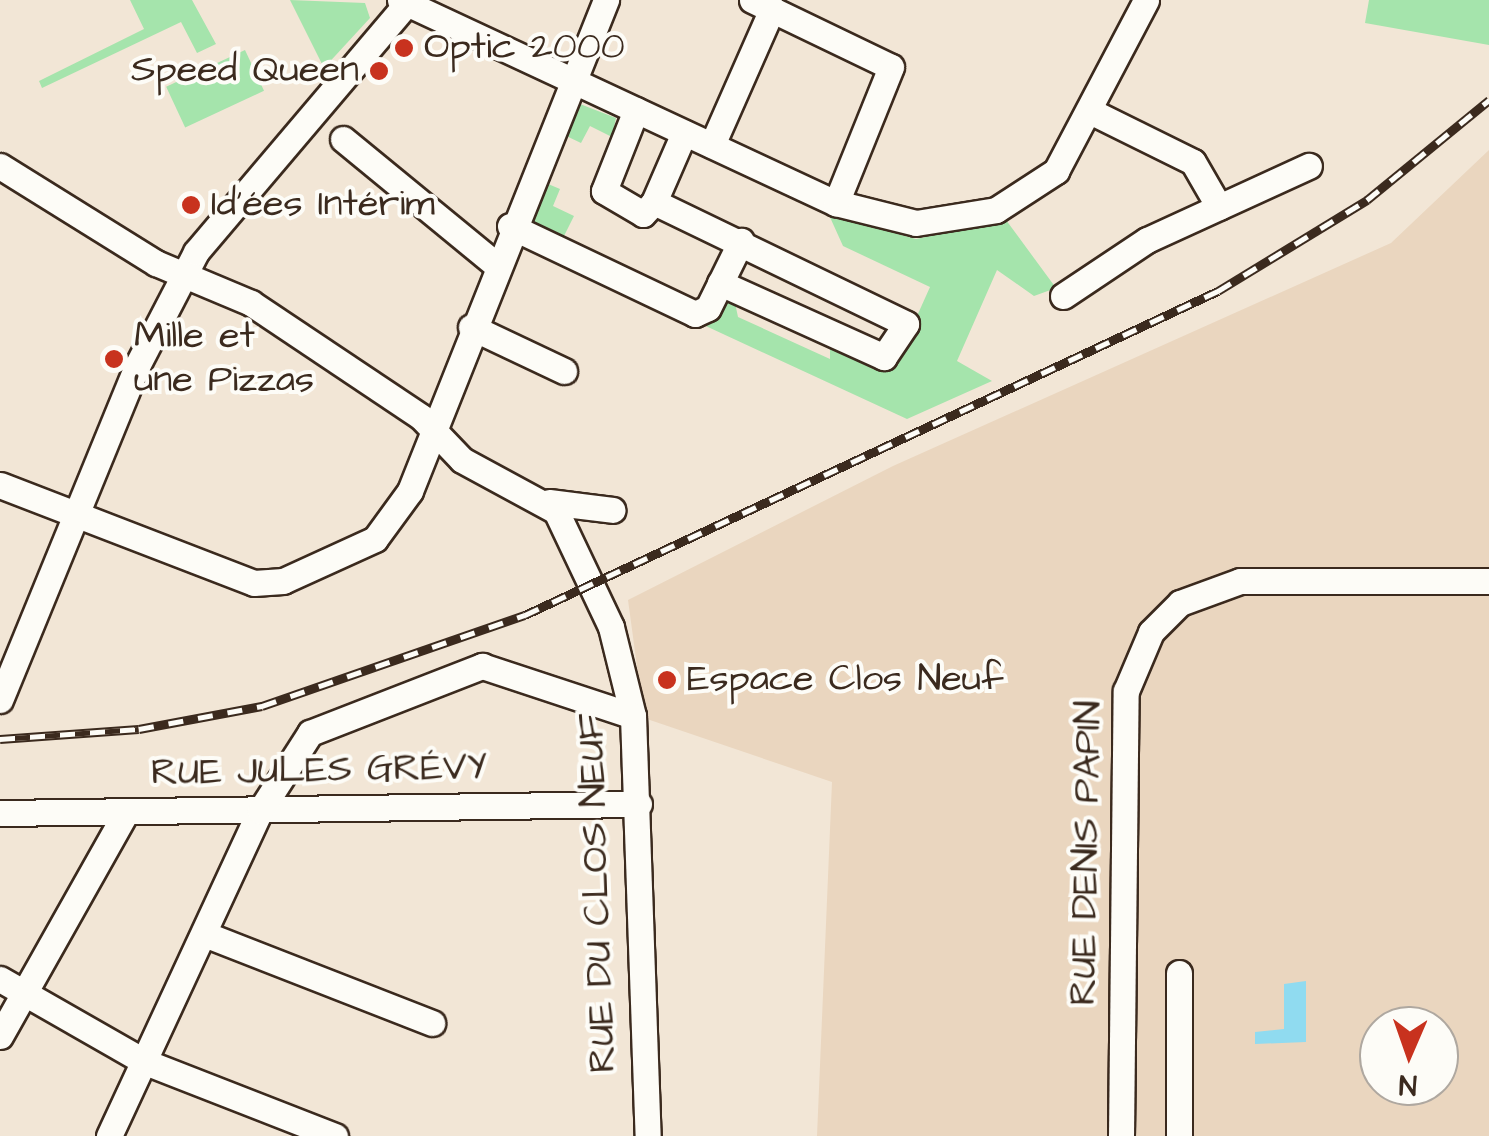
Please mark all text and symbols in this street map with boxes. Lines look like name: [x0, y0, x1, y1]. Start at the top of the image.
place label: Optic 2000: [424, 25, 625, 71]
marker: Optic 2000: [393, 37, 415, 59]
place label: Speed Queen: [131, 48, 359, 94]
marker: Speed Queen: [368, 60, 390, 82]
place label: Id'ées Intérim: [211, 182, 435, 228]
marker: Id'ées Intérim: [180, 194, 202, 216]
place label: Mille et une Pizzas: [134, 314, 314, 404]
marker: Mille et une Pizzas: [103, 348, 125, 370]
place label: Espace Clos Neuf: [687, 657, 1004, 703]
marker: Espace Clos Neuf: [656, 669, 678, 691]
street label: RUE DENIS PAPIN: [1062, 700, 1112, 1006]
street label: RUE DU CLOS NEUF: [569, 713, 627, 1073]
street label: RUE JULES GRÉVY: [151, 745, 487, 797]
north arrow: [1359, 1006, 1459, 1106]
text: N: [1399, 1065, 1417, 1104]

